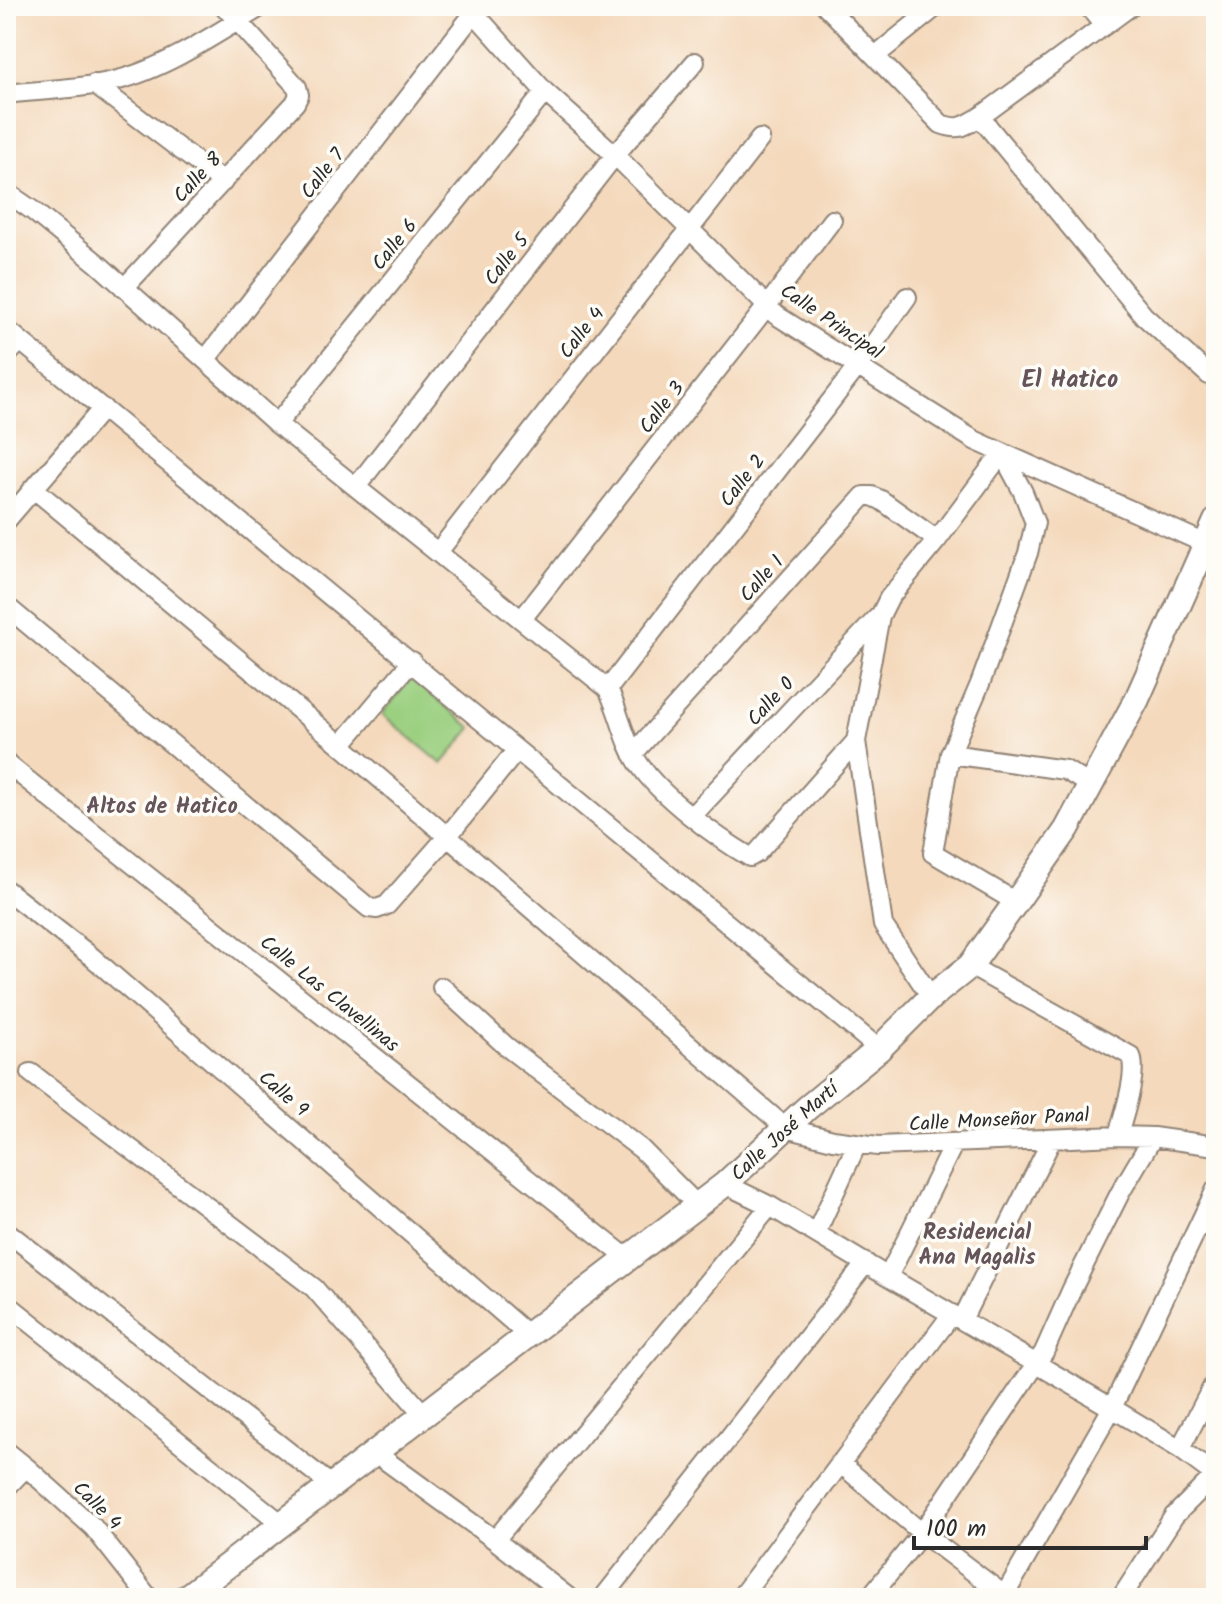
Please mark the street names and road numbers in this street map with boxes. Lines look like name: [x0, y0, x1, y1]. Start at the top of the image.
street label: Calle 7: [293, 141, 354, 207]
street label: Calle 8: [166, 145, 231, 211]
street label: Calle 6: [364, 212, 427, 278]
street label: Calle 5: [477, 226, 539, 293]
street label: Calle Principal: [773, 276, 889, 369]
street label: Calle 4: [552, 300, 613, 366]
street label: Calle 3: [632, 375, 694, 442]
street label: Calle 2: [713, 448, 775, 515]
street label: Calle 1: [732, 548, 793, 610]
street label: Calle 0: [740, 670, 803, 735]
street label: Calle Las Clavellinas: [252, 928, 406, 1061]
street label: Calle 9: [250, 1063, 315, 1126]
street label: Calle José Martí: [724, 1073, 849, 1190]
street label: Calle Monseñor Panal: [908, 1100, 1090, 1142]
street label: Calle 4: [64, 1474, 129, 1539]

